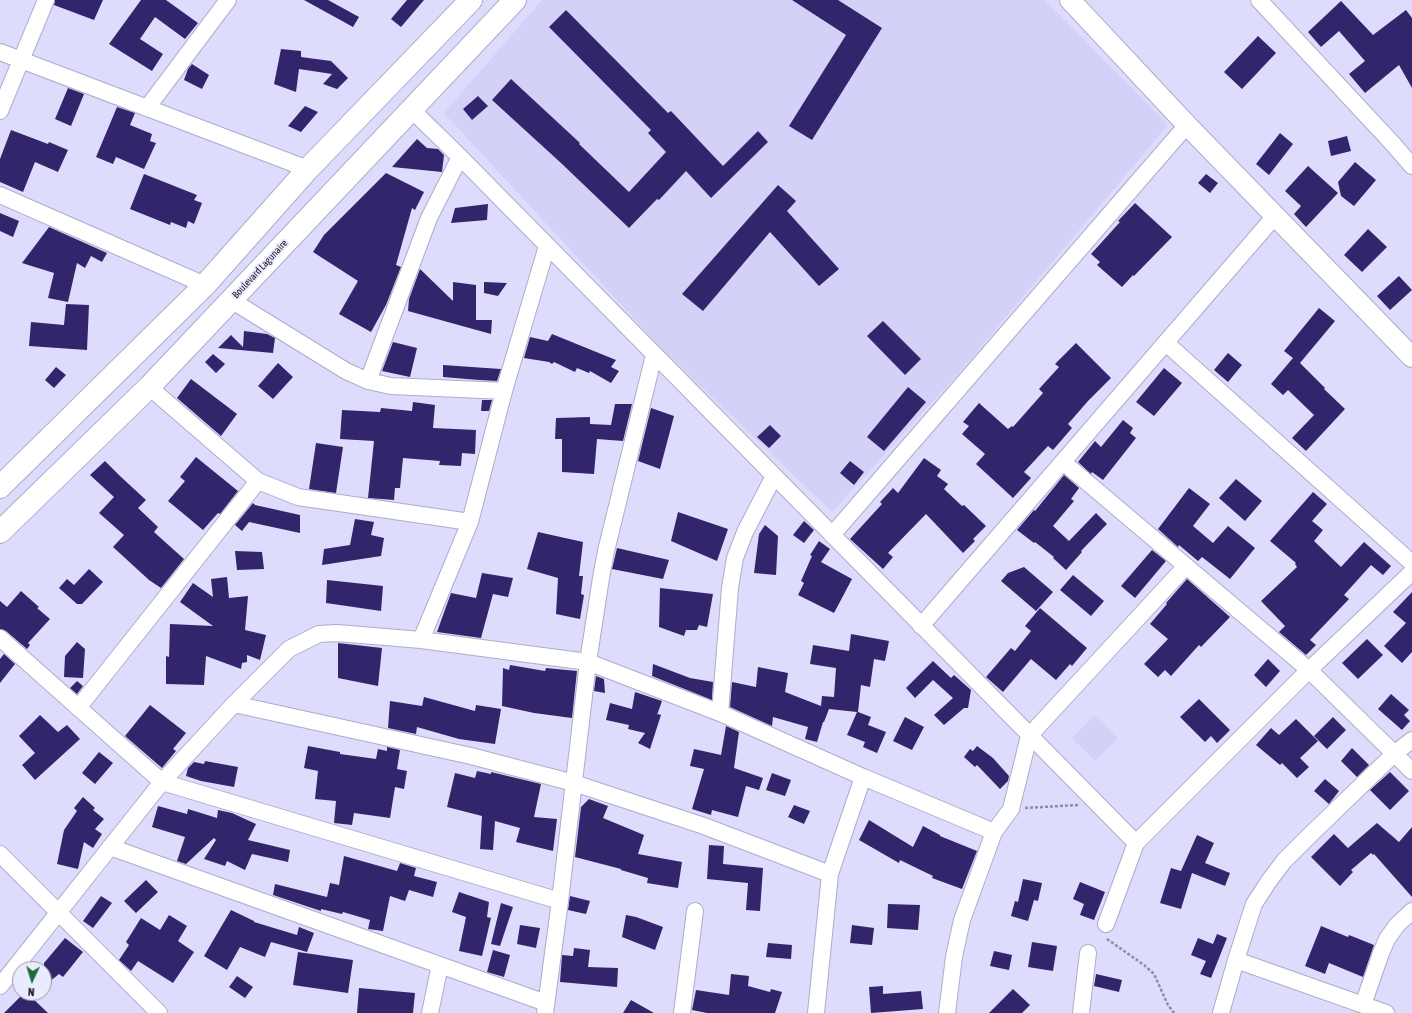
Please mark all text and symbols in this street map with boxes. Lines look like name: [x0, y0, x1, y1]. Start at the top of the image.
street label: Boulevard Lagunaire: [230, 237, 290, 301]
north arrow: [12, 961, 52, 1001]
text: N: [28, 986, 35, 998]

